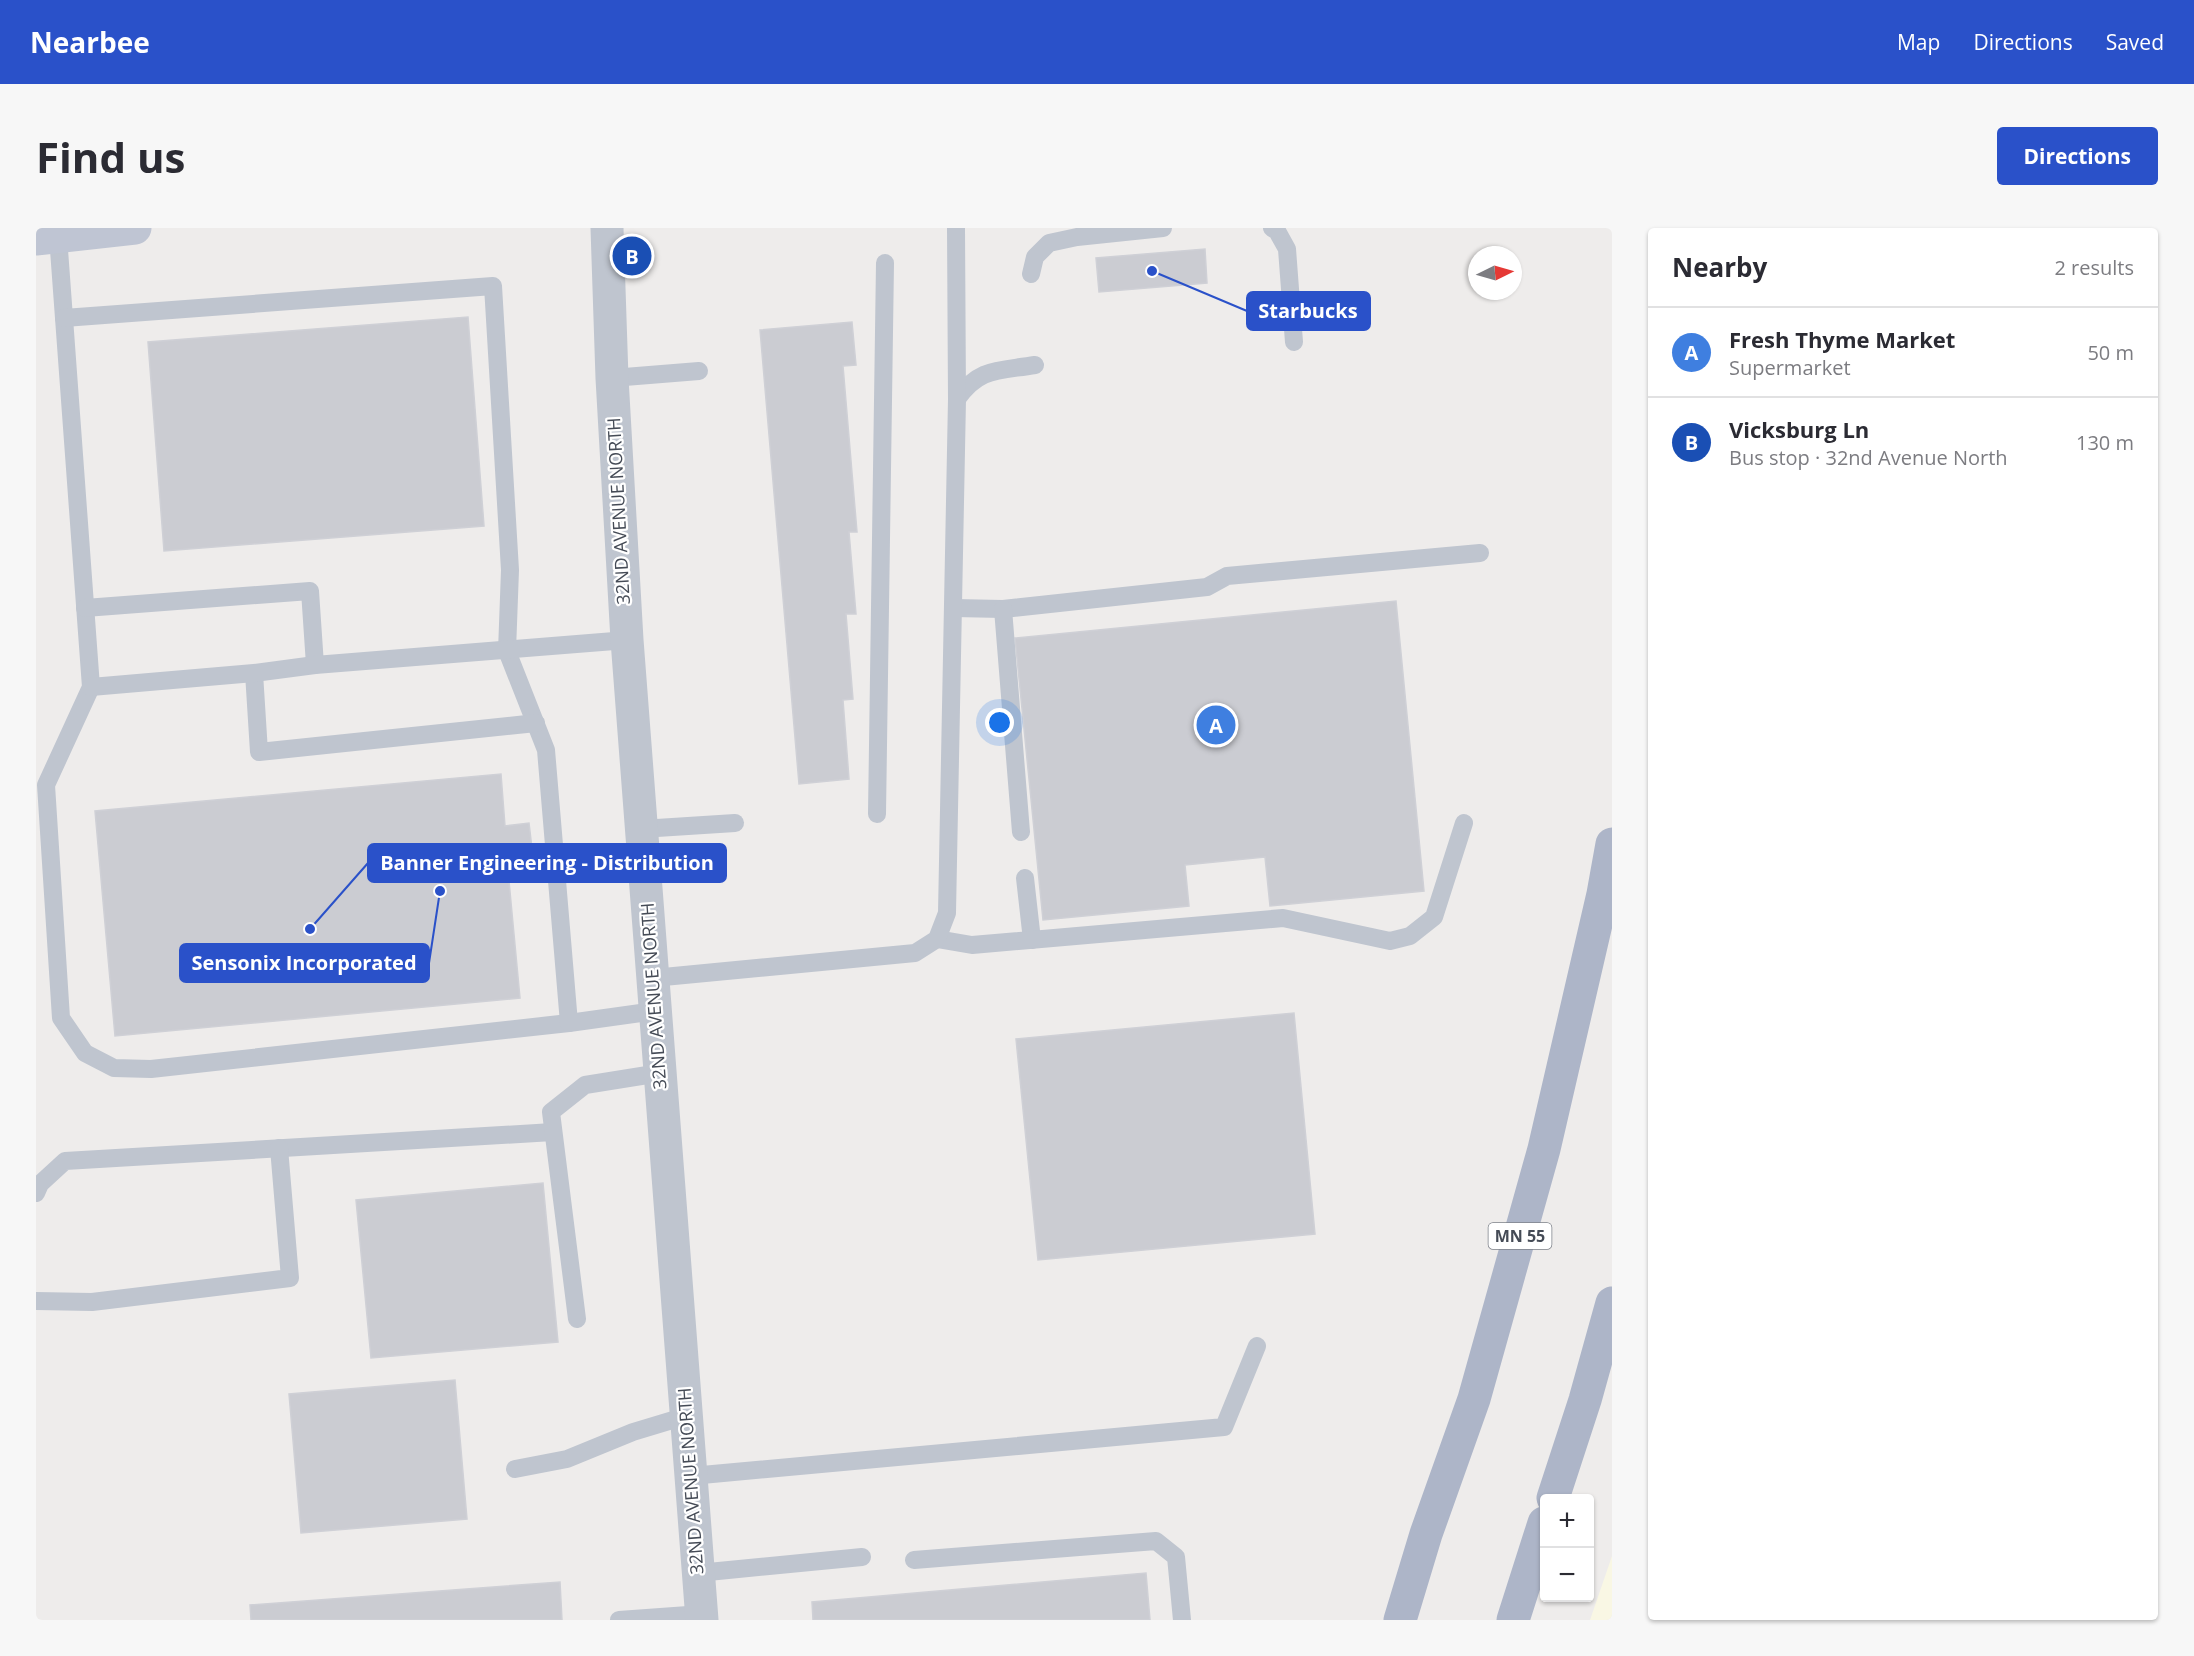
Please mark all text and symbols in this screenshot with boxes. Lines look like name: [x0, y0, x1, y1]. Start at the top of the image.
text: Nearbee: [30, 23, 150, 61]
text: Map: [1897, 28, 1940, 56]
text: Directions: [1973, 28, 2073, 56]
text: Saved: [2106, 28, 2164, 56]
button: Directions: [1997, 127, 2158, 185]
text: Find us: [36, 128, 185, 185]
pin: B: [612, 234, 652, 279]
north arrow: [1468, 246, 1522, 300]
text: Nearby: [1672, 249, 1767, 285]
text: 2 results: [2054, 254, 2134, 281]
callout: Starbucks: [1247, 292, 1370, 330]
text: Starbucks: [1258, 297, 1358, 324]
text: Fresh Thyme Market: [1729, 324, 1955, 354]
text: A: [1685, 339, 1698, 366]
text: 50 m: [2087, 339, 2134, 366]
text: Supermarket: [1729, 354, 1851, 381]
text: Vicksburg Ln: [1729, 414, 1869, 444]
street label: 32ND AVENUE NORTH: [601, 417, 635, 605]
text: B: [1685, 429, 1698, 456]
text: 130 m: [2076, 429, 2134, 456]
text: Bus stop · 32nd Avenue North: [1729, 444, 2008, 471]
pin: A: [1196, 702, 1236, 748]
your location: [985, 708, 1014, 737]
callout: Banner Engineering - Distribution: [368, 844, 726, 882]
text: Banner Engineering - Distribution: [380, 849, 714, 876]
street label: 32ND AVENUE NORTH: [635, 902, 672, 1090]
callout: Sensonix Incorporated: [180, 944, 429, 982]
text: Sensonix Incorporated: [191, 949, 417, 976]
road number: MN 55: [1488, 1223, 1552, 1249]
street label: 32ND AVENUE NORTH: [672, 1387, 709, 1575]
map controls: [1540, 1494, 1594, 1602]
button: +: [1540, 1494, 1594, 1548]
button: −: [1540, 1548, 1594, 1602]

